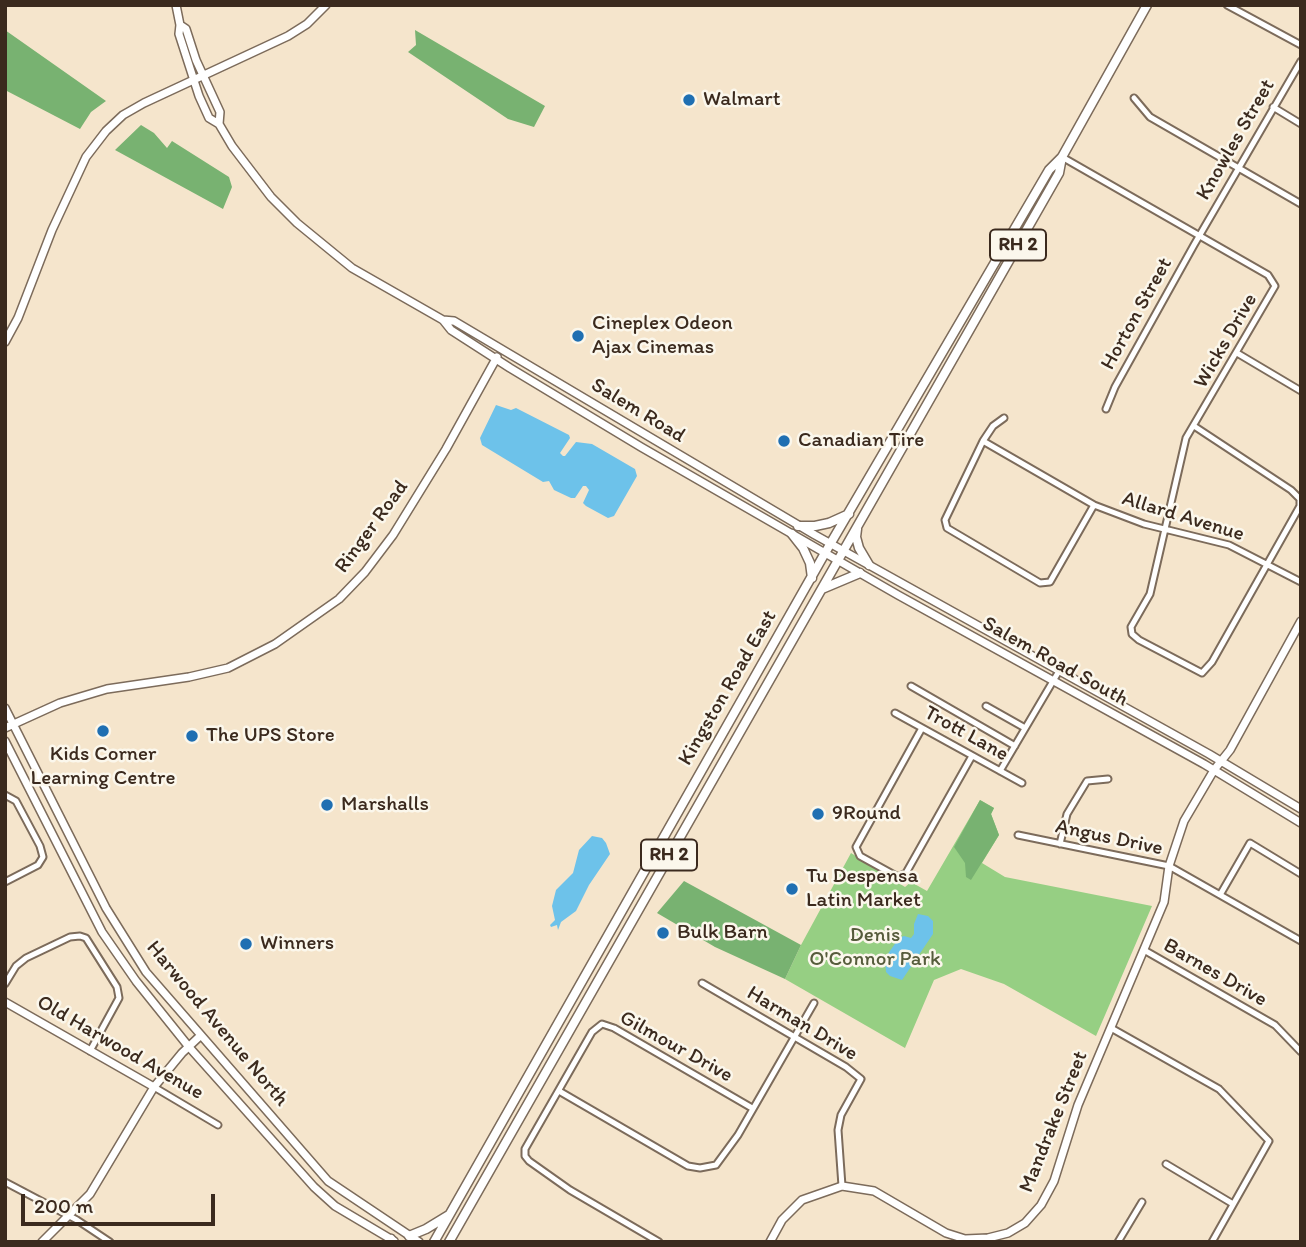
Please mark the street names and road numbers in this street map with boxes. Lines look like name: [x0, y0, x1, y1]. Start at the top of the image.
street label: Knowles Street: [1191, 75, 1281, 205]
road number: RH 2: [990, 230, 1046, 260]
street label: Horton Street: [1096, 254, 1178, 374]
street label: Wicks Drive: [1189, 289, 1263, 393]
street label: Salem Road: [586, 373, 690, 449]
street label: Ringer Road: [330, 476, 414, 578]
street label: Allard Avenue: [1119, 486, 1247, 548]
street label: Kingston Road East: [673, 606, 783, 770]
street label: Salem Road South: [978, 611, 1132, 713]
street label: Trott Lane: [919, 701, 1013, 767]
street label: Angus Drive: [1053, 814, 1165, 862]
road number: RH 2: [641, 840, 697, 870]
street label: Barnes Drive: [1159, 933, 1271, 1013]
street label: Harwood Avenue North: [140, 936, 294, 1112]
street label: Harman Drive: [742, 981, 862, 1067]
street label: Old Harwood Avenue: [32, 990, 208, 1106]
street label: Gilmour Drive: [615, 1006, 737, 1088]
street label: Mandrake Street: [1014, 1048, 1094, 1196]

